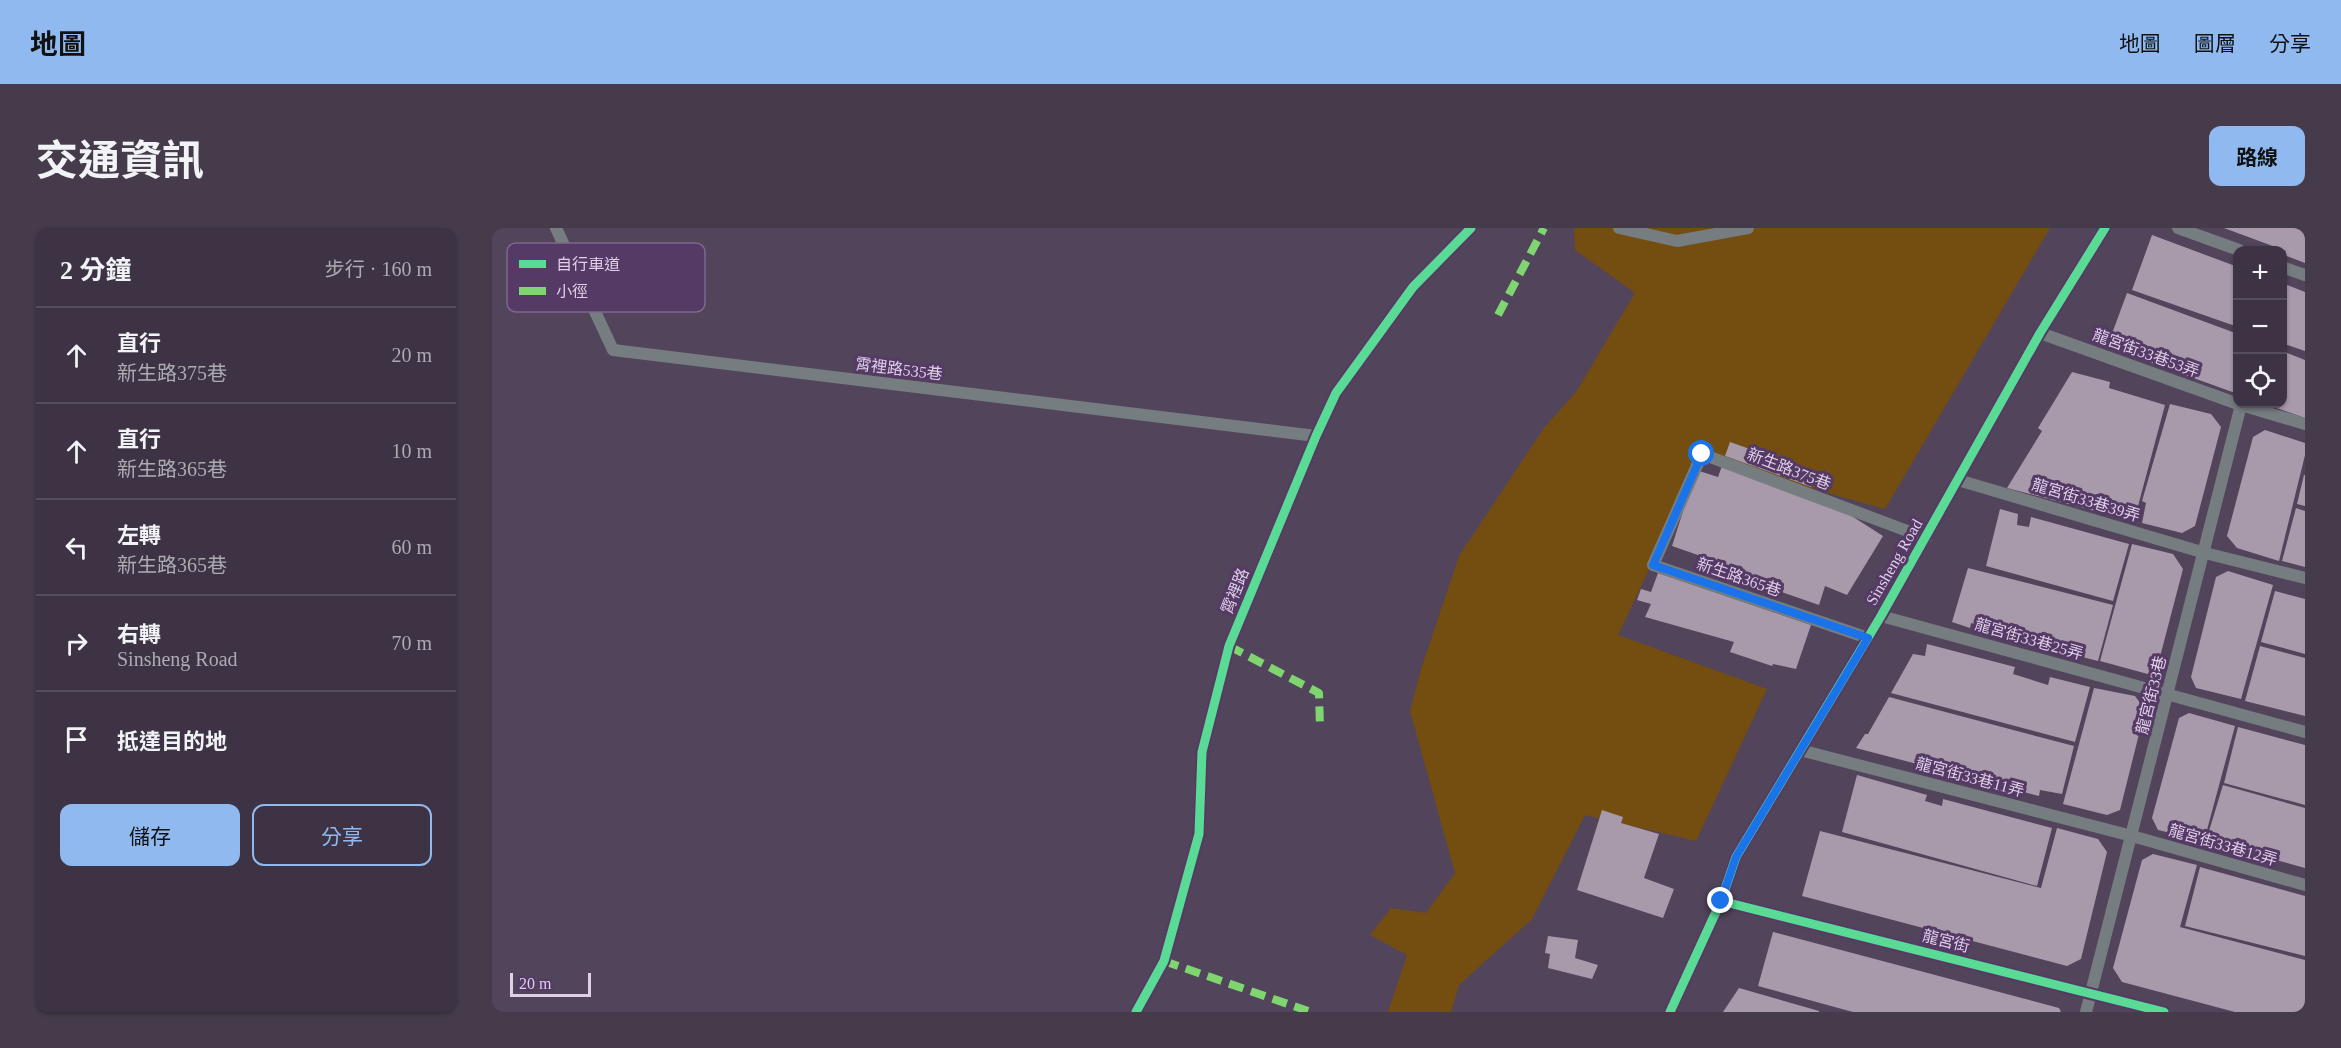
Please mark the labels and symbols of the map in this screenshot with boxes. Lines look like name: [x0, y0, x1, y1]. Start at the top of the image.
legend: [507, 243, 705, 312]
text: 自行車道: [556, 256, 620, 273]
text: 小徑: [556, 283, 588, 300]
street label: 龍宮街33巷53弄: [2090, 326, 2202, 380]
street label: 霄裡路535巷: [854, 355, 944, 383]
route start: [1688, 440, 1714, 466]
street label: 新生路375巷: [1745, 445, 1833, 493]
street label: 龍宮街33巷39弄: [2030, 475, 2142, 525]
street label: Sinsheng Road: [1863, 516, 1926, 609]
street label: 新生路365巷: [1695, 555, 1783, 599]
street label: 霄裡路: [1218, 566, 1252, 616]
street label: 龍宮街33巷25弄: [1973, 615, 2085, 663]
street label: 龍宮街33巷: [2133, 654, 2169, 736]
street label: 龍宮街33巷11弄: [1914, 754, 2026, 800]
street label: 龍宮街33巷12弄: [2167, 821, 2279, 869]
route end: [1707, 887, 1733, 913]
street label: 龍宮街: [1921, 927, 1971, 955]
scale bar: [510, 970, 591, 998]

